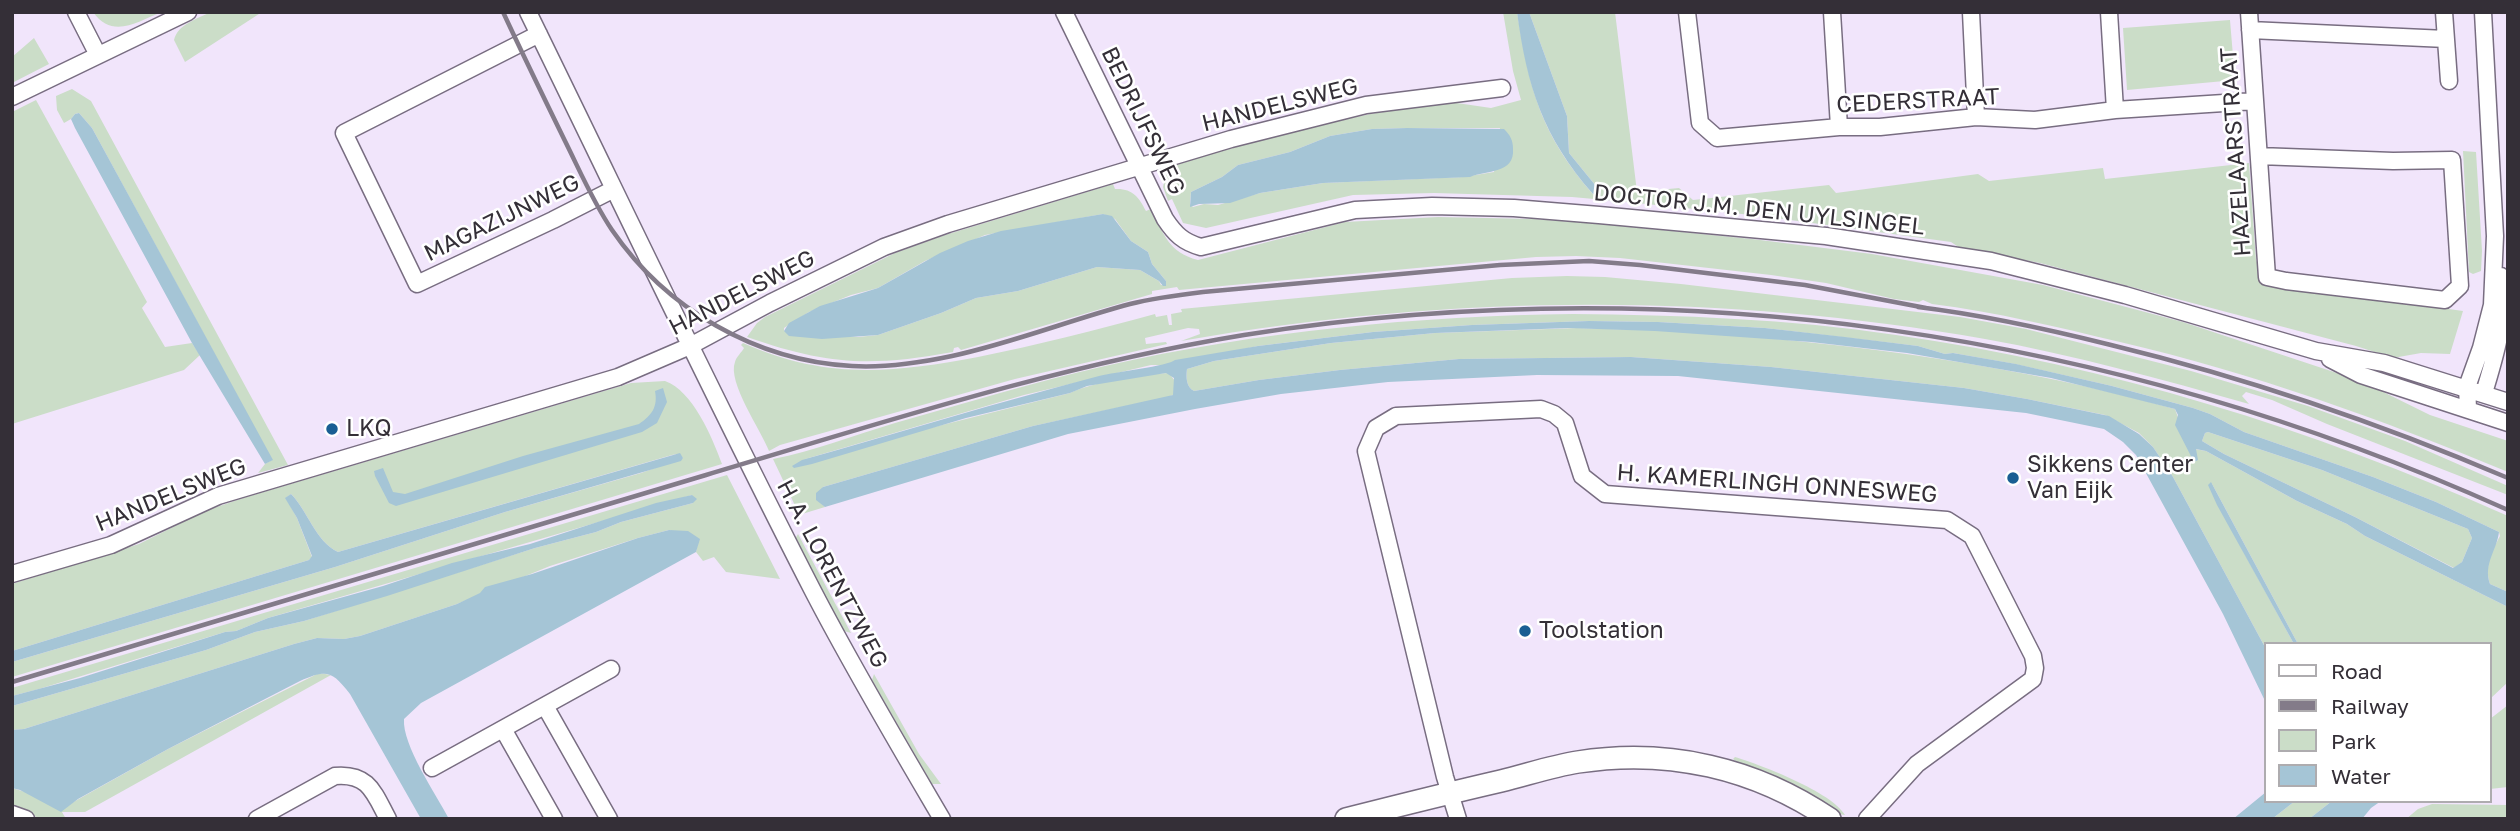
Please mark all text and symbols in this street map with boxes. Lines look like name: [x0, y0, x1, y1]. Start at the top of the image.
street label: BEDRIJFSWEG: [1095, 42, 1191, 200]
street label: HAZELAARSTRAAT: [2215, 47, 2257, 257]
street label: HANDELSWEG: [1199, 72, 1361, 138]
street label: CEDERSTRAAT: [1836, 83, 2000, 119]
street label: MAGAZIJNWEG: [420, 168, 584, 268]
street label: DOCTOR J.M. DEN UYLSINGEL: [1592, 179, 1926, 241]
street label: HANDELSWEG: [665, 244, 819, 342]
place label: LKQ: [346, 415, 392, 443]
marker: LKQ: [324, 421, 340, 437]
place label: Sikkens Center Van Eijk: [2027, 451, 2193, 505]
street label: HANDELSWEG: [92, 452, 250, 538]
street label: H. KAMERLINGH ONNESWEG: [1616, 459, 1938, 509]
marker: Sikkens Center Van Eijk: [2005, 470, 2021, 486]
street label: H.A. LORENTZWEG: [771, 475, 893, 673]
place label: Toolstation: [1539, 617, 1664, 645]
marker: Toolstation: [1517, 623, 1533, 639]
legend: [2264, 642, 2492, 803]
text: Road: [2331, 658, 2382, 684]
text: Railway: [2331, 693, 2409, 719]
text: Park: [2331, 728, 2376, 754]
text: Water: [2331, 763, 2391, 789]

